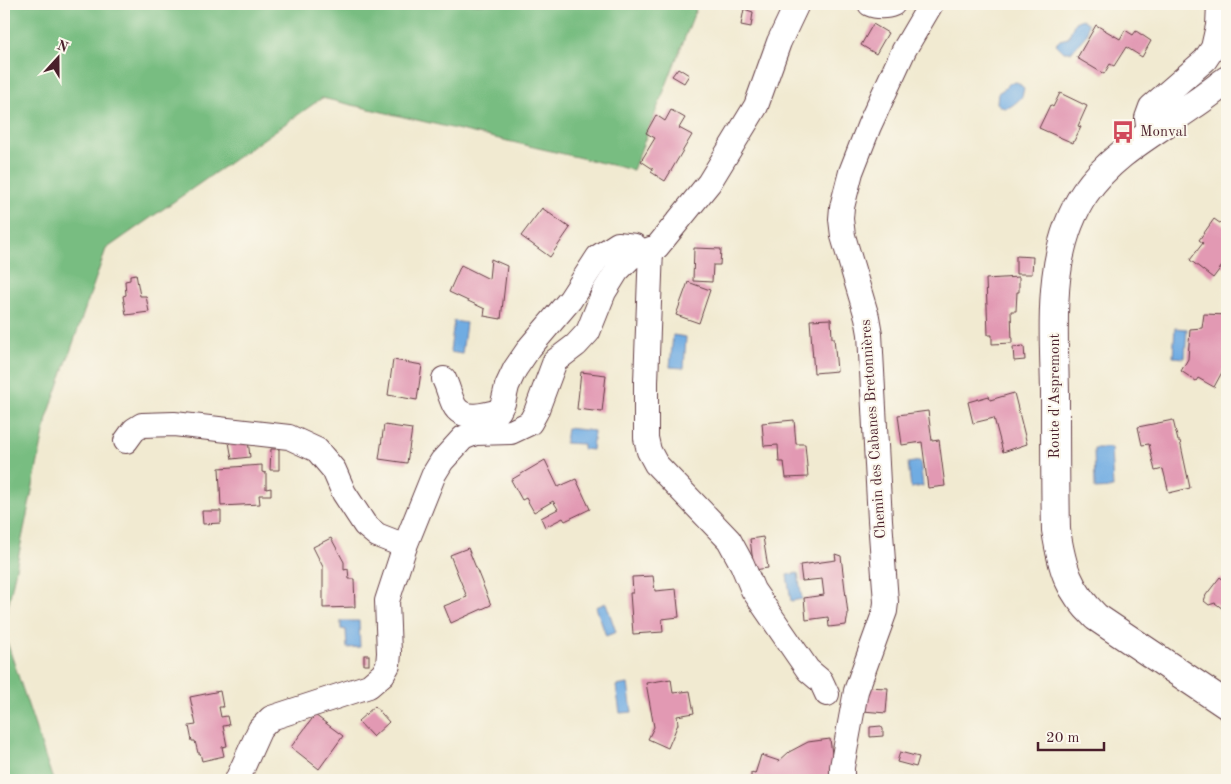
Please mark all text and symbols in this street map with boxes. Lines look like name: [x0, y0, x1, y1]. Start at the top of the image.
north arrow: [32, 32, 82, 82]
text: N: [55, 38, 70, 55]
bus stop icon: Monval: [1110, 119, 1136, 145]
place label: Monval: [1140, 125, 1187, 140]
street label: Chemin des Cabanes Bretonnières: [859, 319, 889, 539]
street label: Route d'Aspremont: [1048, 333, 1063, 459]
scale bar: [1038, 719, 1105, 751]
text: 20 m: [1046, 731, 1080, 746]

